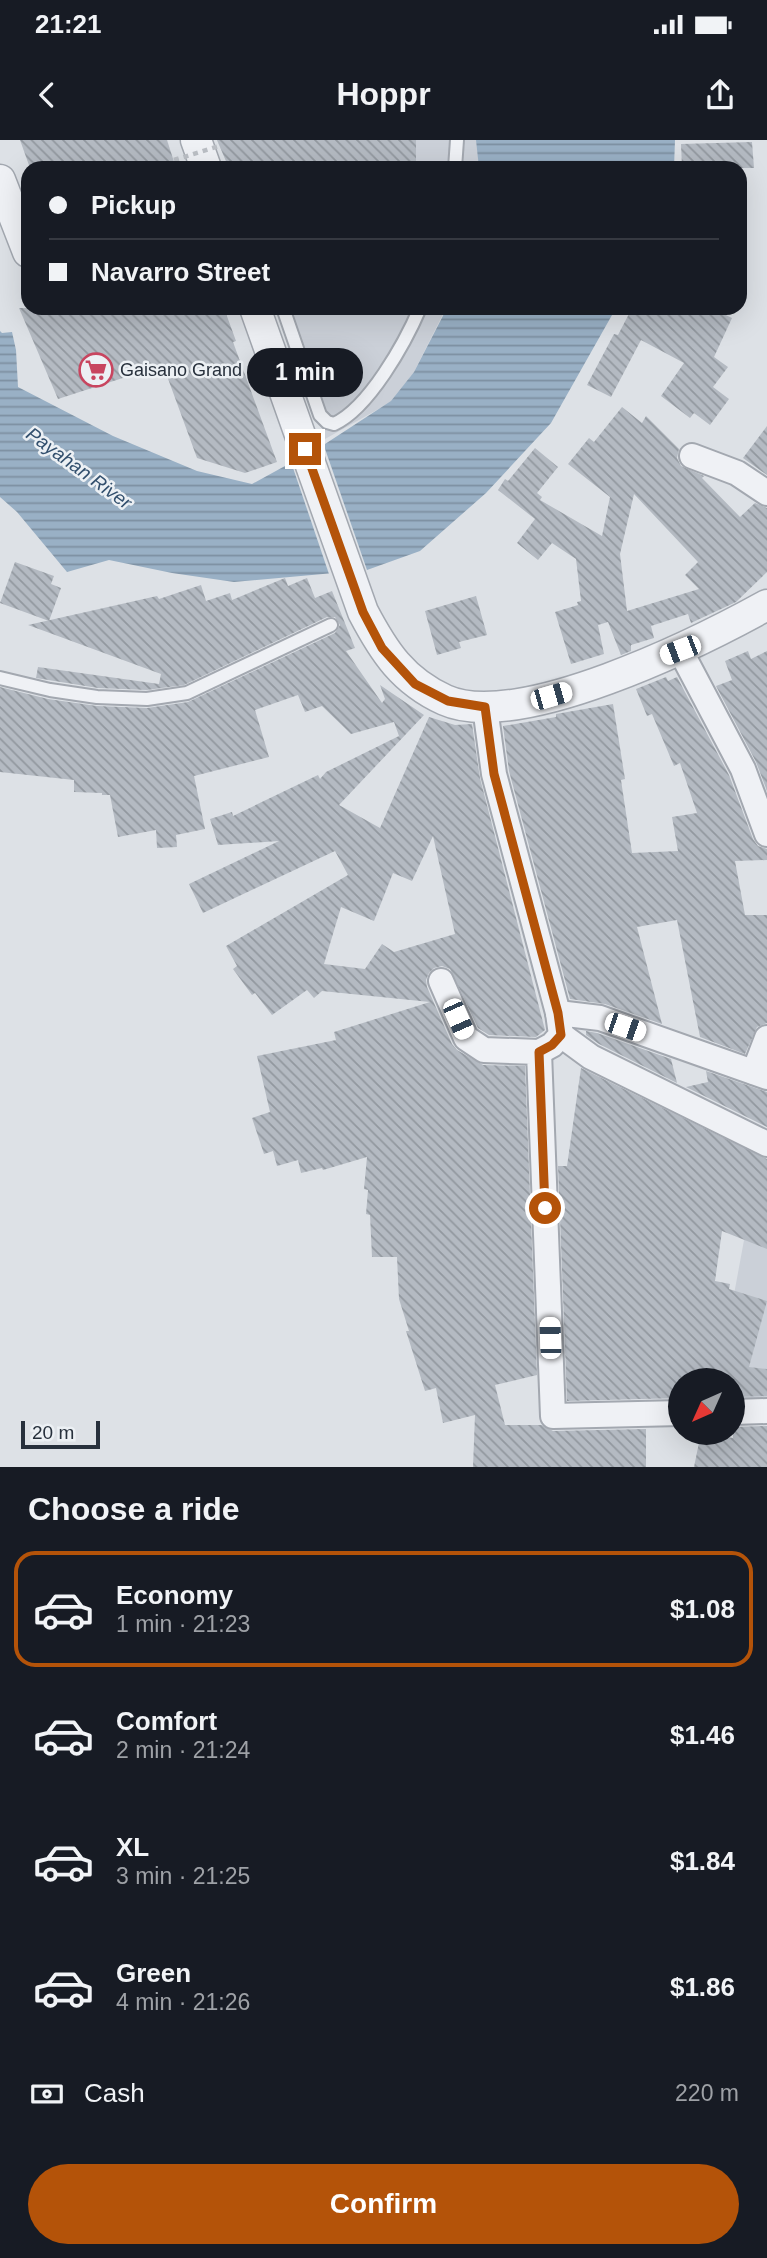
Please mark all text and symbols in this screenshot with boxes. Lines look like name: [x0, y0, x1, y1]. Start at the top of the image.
text: 21:21: [35, 9, 102, 39]
icon: back: [28, 76, 66, 114]
text: Hoppr: [336, 76, 431, 112]
icon: share: [701, 76, 739, 114]
text: Pickup: [91, 190, 176, 220]
text: Navarro Street: [91, 257, 270, 287]
callout: 1 min: [247, 348, 363, 396]
supermarket icon: Gaisano Grand: [77, 351, 115, 389]
text: 1 min: [275, 359, 335, 385]
place label: Gaisano Grand: [120, 360, 242, 380]
water label: Payahan River: [22, 423, 136, 514]
route end: [289, 433, 321, 465]
car: [657, 633, 704, 667]
car: [528, 680, 575, 712]
car: [440, 996, 477, 1042]
car: [602, 1010, 649, 1044]
route start: [529, 1192, 561, 1224]
car: [539, 1317, 562, 1359]
north arrow: [668, 1368, 746, 1446]
map controls: [668, 1368, 745, 1445]
scale bar: [21, 1418, 100, 1450]
text: 20 m: [32, 1422, 74, 1443]
text: Choose a ride: [28, 1491, 240, 1527]
icon: car: [32, 1578, 95, 1641]
text: Economy: [116, 1580, 233, 1610]
text: $1.08: [670, 1594, 735, 1624]
text: 1 min · 21:23: [116, 1611, 250, 1637]
icon: car: [32, 1704, 95, 1767]
text: Comfort: [116, 1706, 217, 1736]
text: $1.46: [670, 1720, 735, 1750]
text: 2 min · 21:24: [116, 1737, 250, 1763]
icon: car: [32, 1830, 95, 1893]
text: XL: [116, 1832, 149, 1862]
text: $1.84: [670, 1846, 735, 1876]
text: 3 min · 21:25: [116, 1863, 250, 1889]
icon: car: [32, 1956, 95, 2019]
text: Green: [116, 1958, 191, 1988]
text: $1.86: [670, 1972, 735, 2002]
text: 4 min · 21:26: [116, 1989, 250, 2015]
icon: cash: [28, 2075, 66, 2113]
text: Cash: [84, 2078, 145, 2108]
text: 220 m: [675, 2080, 739, 2106]
button: Confirm: [28, 2164, 739, 2244]

